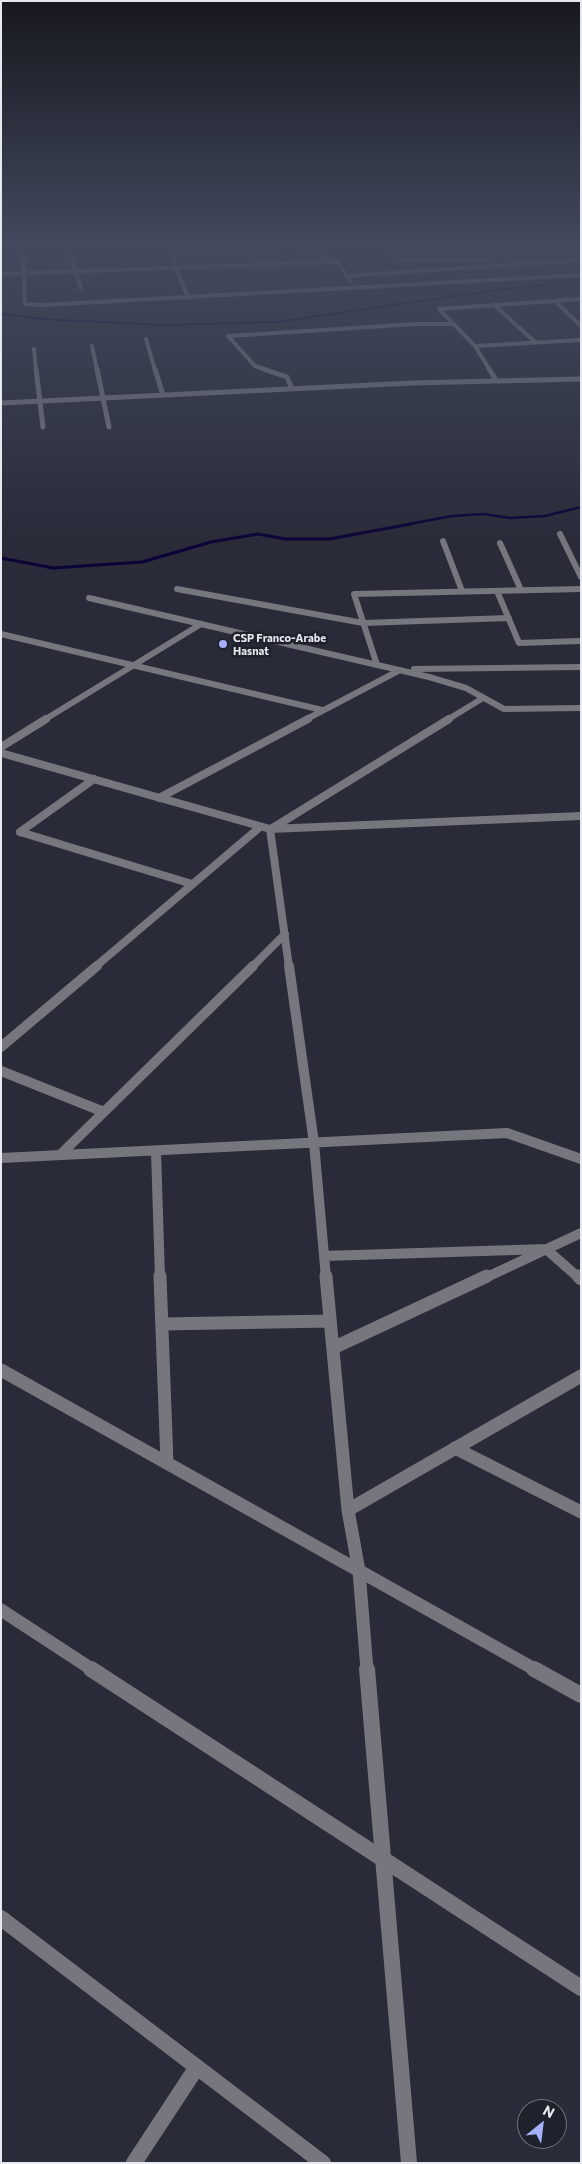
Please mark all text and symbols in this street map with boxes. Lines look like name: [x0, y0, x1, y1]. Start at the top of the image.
place label: CSP Franco-Arabe Hasnat: [233, 631, 326, 657]
marker: CSP Franco-Arabe Hasnat: [217, 638, 229, 650]
north arrow: [517, 2099, 567, 2149]
text: N: [540, 2101, 558, 2121]

